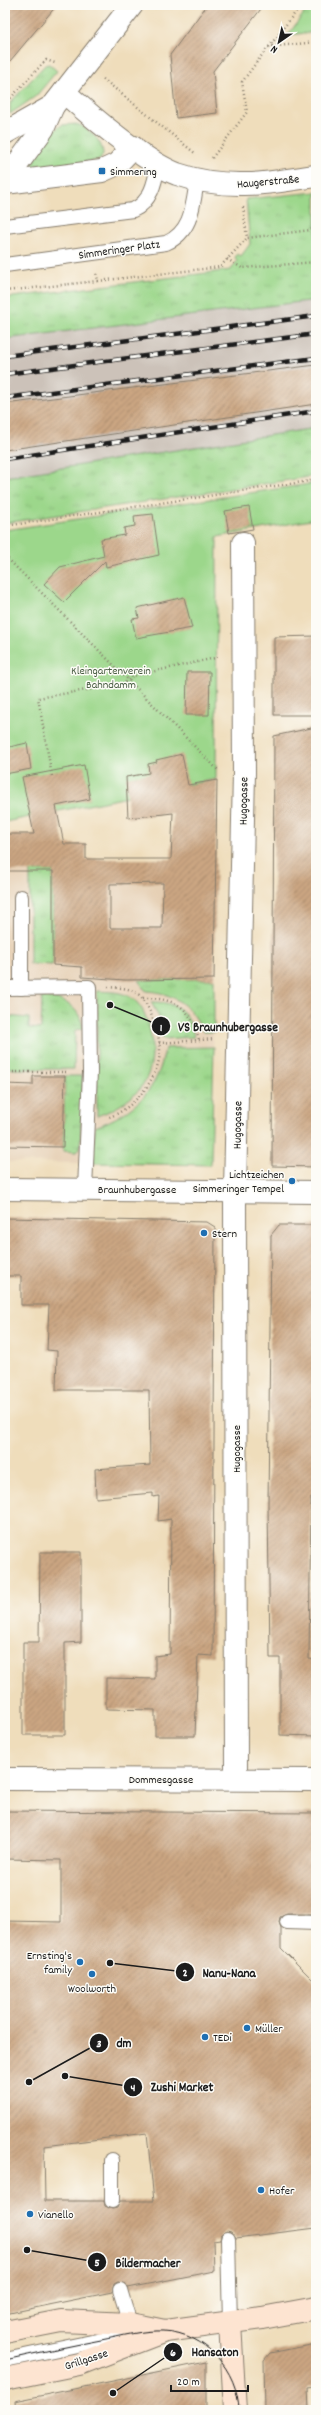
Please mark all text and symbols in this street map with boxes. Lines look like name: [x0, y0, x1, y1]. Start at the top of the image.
north arrow: [259, 22, 299, 62]
text: N: [267, 40, 281, 57]
place label: Simmering: [110, 164, 157, 181]
marker: Simmering: [97, 166, 107, 176]
street label: Haugerstraße: [236, 171, 300, 194]
street label: Simmeringer Platz: [77, 236, 161, 265]
park label: Kleingartenverein Bahndamm: [71, 663, 151, 694]
street label: Hugogasse: [236, 777, 253, 825]
callout: VS Braunhubergasse: [151, 1014, 286, 1039]
text: VS Braunhubergasse: [178, 1019, 278, 1038]
text: 1: [160, 1020, 163, 1037]
street label: Hugogasse: [230, 1101, 247, 1149]
place label: Lichtzeichen Simmeringer Tempel: [193, 1167, 284, 1198]
marker: Lichtzeichen Simmeringer Tempel: [287, 1176, 297, 1186]
street label: Braunhubergasse: [98, 1182, 176, 1199]
place label: Stern: [212, 1226, 237, 1243]
marker: Stern: [199, 1228, 209, 1238]
street label: Hugogasse: [229, 1425, 246, 1473]
street label: Dommesgasse: [129, 1772, 193, 1789]
place label: Ernsting's family: [27, 1948, 73, 1979]
marker: Ernsting's family: [75, 1957, 85, 1967]
callout: Nanu-Nana: [175, 1959, 264, 1984]
text: 2: [182, 1965, 188, 1982]
text: Nanu-Nana: [202, 1965, 256, 1984]
marker: Woolworth: [87, 1969, 97, 1979]
place label: Woolworth: [68, 1981, 116, 1998]
place label: Müller: [255, 2021, 283, 2038]
marker: Müller: [242, 2023, 252, 2033]
callout: dm: [89, 2030, 140, 2055]
place label: TEDi: [213, 2030, 232, 2047]
marker: TEDi: [200, 2032, 210, 2042]
text: dm: [116, 2035, 132, 2054]
text: 3: [96, 2036, 102, 2053]
callout: Zushi Market: [123, 2074, 221, 2099]
text: Zushi Market: [151, 2079, 213, 2098]
text: 4: [131, 2080, 136, 2097]
place label: Hofer: [269, 2183, 295, 2200]
marker: Hofer: [256, 2185, 266, 2195]
place label: Vianello: [38, 2207, 73, 2224]
marker: Vianello: [25, 2209, 35, 2219]
callout: Bildermacher: [87, 2250, 188, 2275]
text: 5: [94, 2255, 100, 2272]
text: Bildermacher: [115, 2255, 182, 2274]
callout: Hansaton: [163, 2339, 246, 2364]
text: Hansaton: [192, 2344, 238, 2363]
street label: Grillgasse: [63, 2345, 110, 2375]
text: 6: [170, 2345, 176, 2362]
scale bar: [171, 2367, 248, 2393]
text: 20 m: [177, 2374, 200, 2391]

